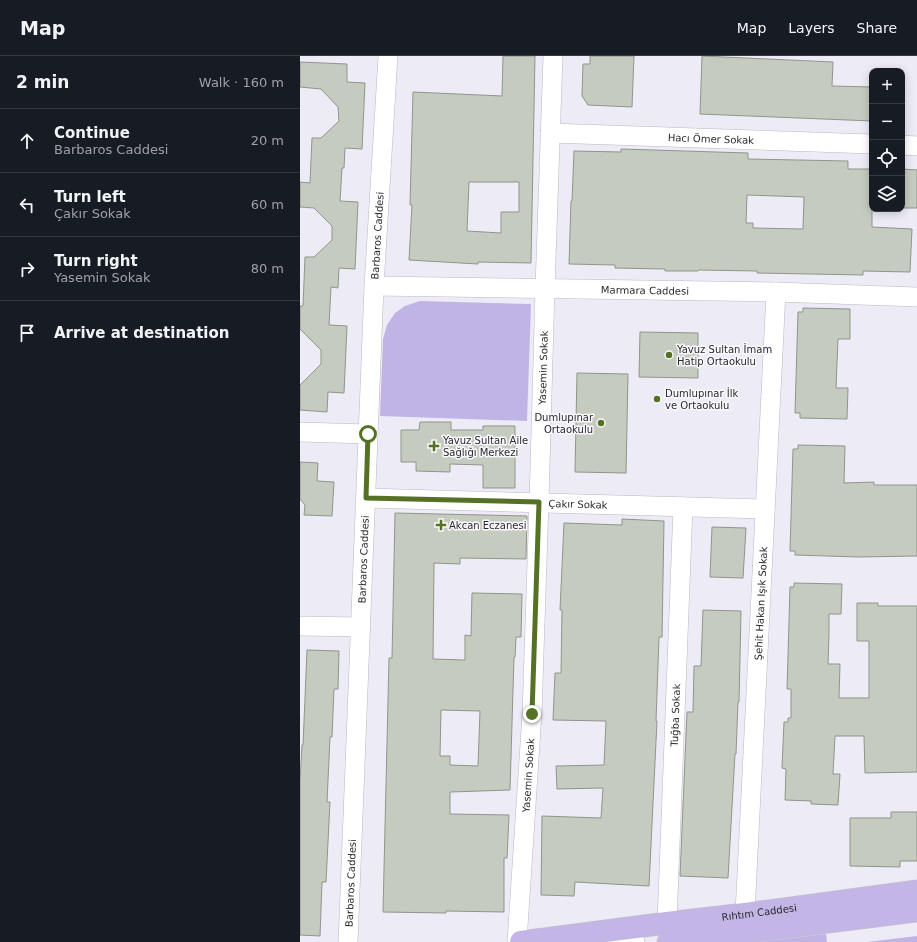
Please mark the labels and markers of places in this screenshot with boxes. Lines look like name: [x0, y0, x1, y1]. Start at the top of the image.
place label: Yavuz Sultan İmam Hatip Ortaokulu: [676, 343, 772, 367]
marker: Yavuz Sultan İmam Hatip Ortaokulu: [664, 350, 674, 360]
place label: Dumlupınar İlk ve Ortaokulu: [665, 387, 739, 411]
marker: Dumlupınar İlk ve Ortaokulu: [652, 394, 662, 404]
place label: Dumlupınar Ortaokulu: [534, 412, 594, 435]
marker: Dumlupınar Ortaokulu: [596, 418, 606, 428]
place label: Yavuz Sultan Aile Sağlığı Merkezi: [442, 435, 528, 458]
marker: Yavuz Sultan Aile Sağlığı Merkezi: [428, 440, 440, 452]
marker: Akcan Eczanesi: [436, 520, 446, 530]
place label: Akcan Eczanesi: [449, 520, 526, 531]

